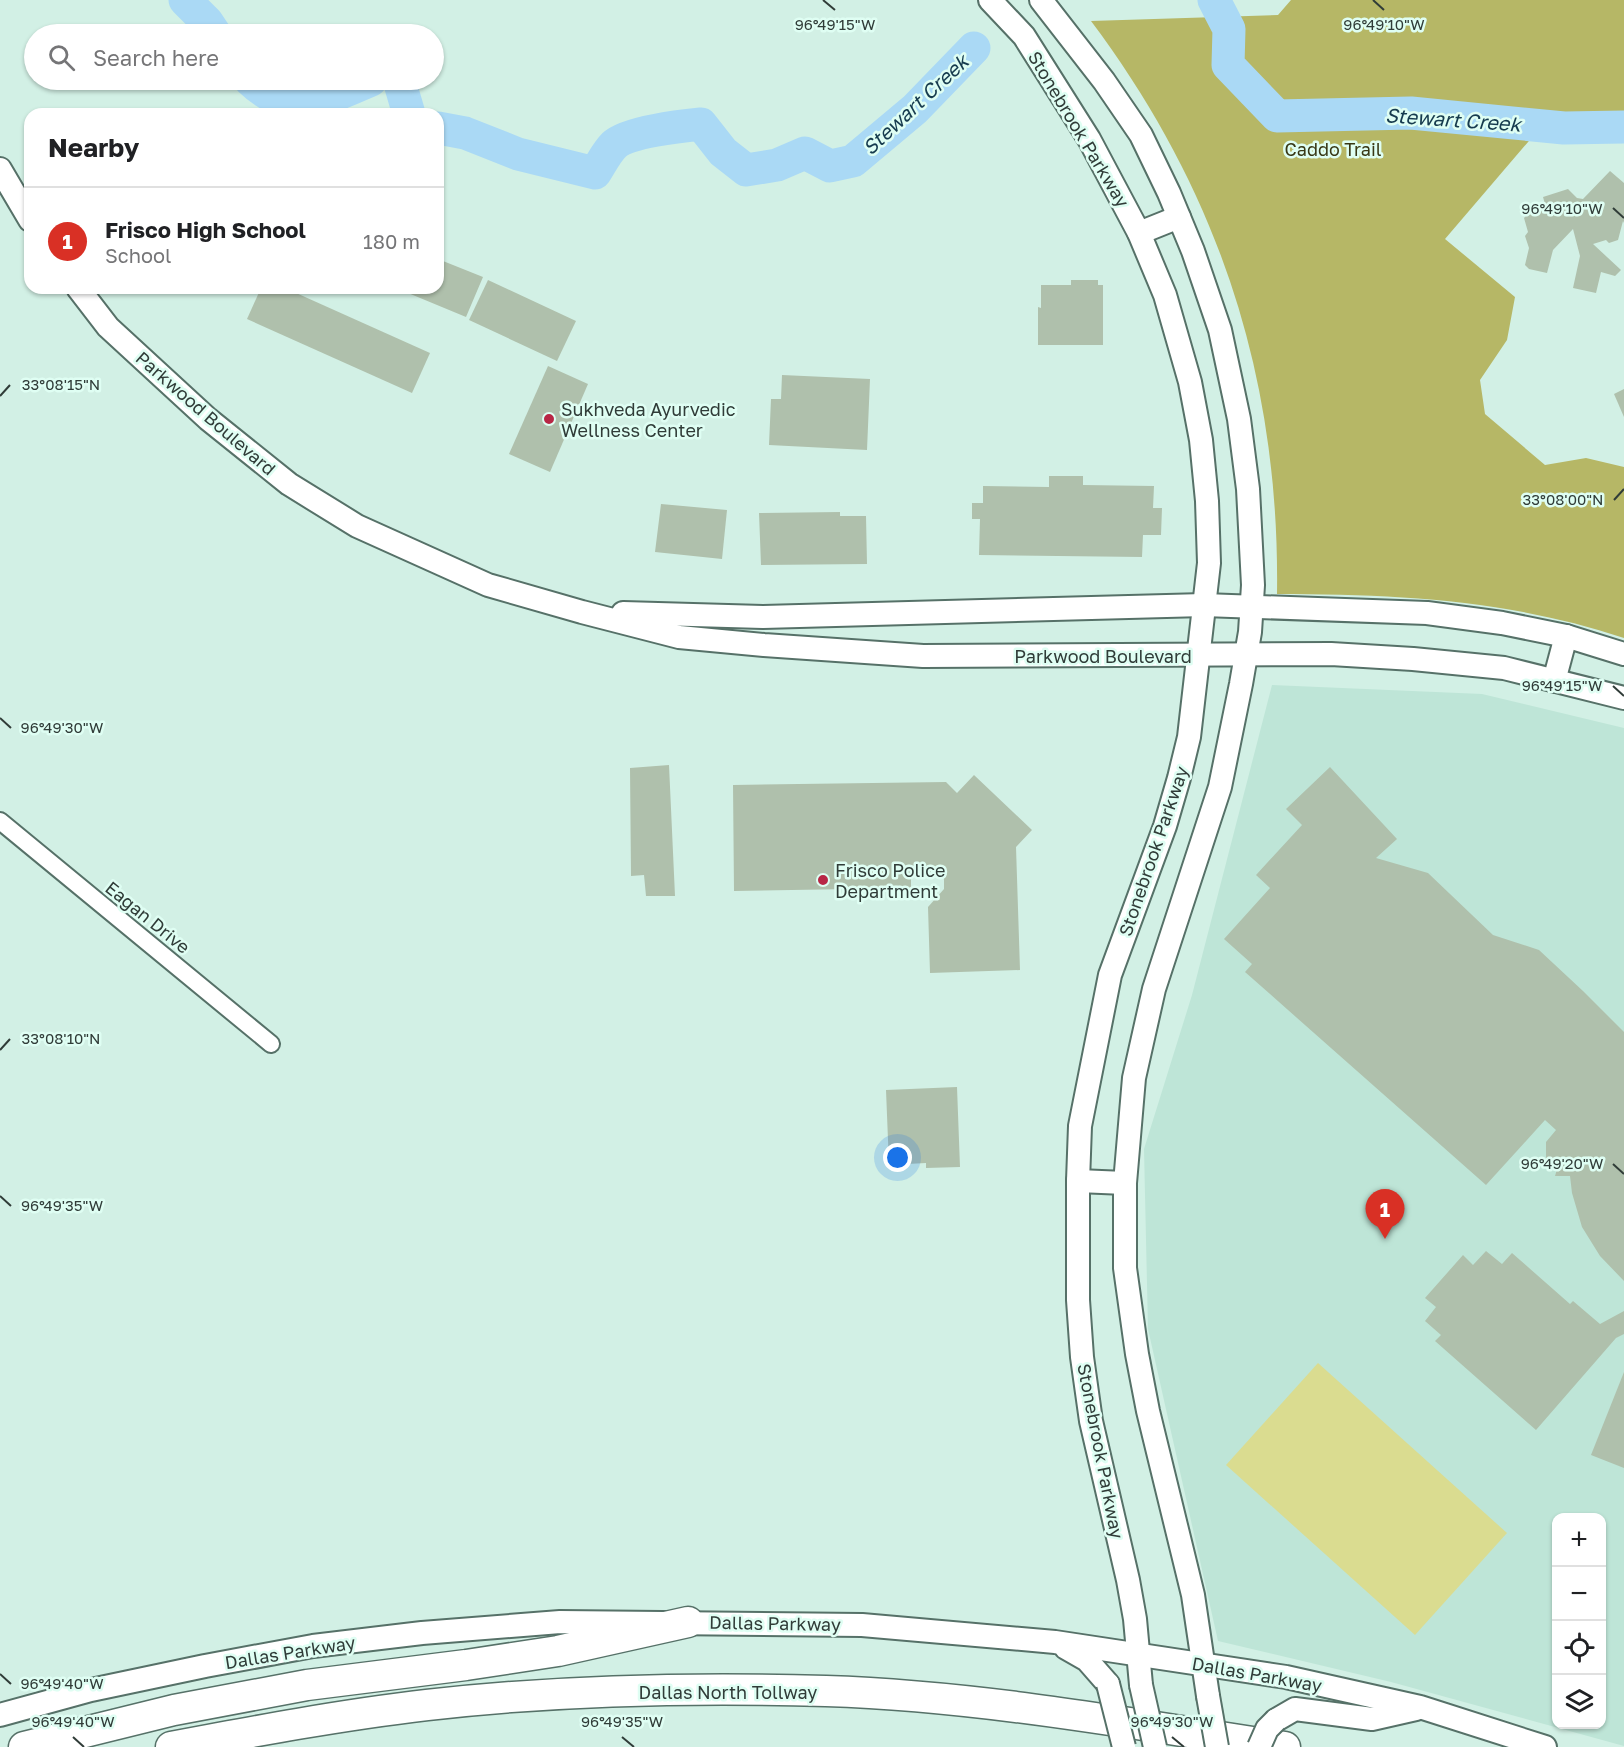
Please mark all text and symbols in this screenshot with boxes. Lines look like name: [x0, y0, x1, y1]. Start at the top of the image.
text: 96°49'15"W: [795, 15, 875, 33]
text: 96°49'10"W: [1343, 15, 1425, 33]
search box: [24, 24, 444, 90]
icon: search: [45, 41, 78, 74]
text: Search here: [93, 44, 219, 71]
water label: Stewart Creek: [857, 47, 975, 159]
street label: Stonebrook Parkway: [1024, 47, 1134, 211]
water label: Stewart Creek: [1384, 102, 1524, 136]
text: Nearby: [48, 132, 139, 163]
park label: Caddo Trail: [1285, 138, 1382, 160]
text: 96°49'10"W: [1521, 199, 1603, 217]
text: Frisco High School: [105, 216, 306, 243]
text: 1: [62, 229, 73, 253]
text: 180 m: [363, 229, 420, 253]
text: School: [105, 243, 171, 267]
street label: Parkwood Boulevard: [132, 346, 280, 480]
text: 33°08'15"N: [22, 375, 100, 393]
place label: Sukhveda Ayurvedic Wellness Center: [561, 398, 736, 441]
marker: Sukhveda Ayurvedic Wellness Center: [542, 412, 556, 426]
text: 33°08'00"N: [1522, 490, 1604, 508]
street label: Parkwood Boulevard: [1014, 645, 1192, 667]
text: 96°49'15"W: [1522, 676, 1602, 694]
text: 96°49'30"W: [21, 718, 103, 736]
street label: Stonebrook Parkway: [1114, 763, 1192, 939]
place label: Frisco Police Department: [835, 859, 945, 902]
marker: Frisco Police Department: [816, 873, 830, 887]
street label: Eagan Drive: [101, 876, 195, 958]
text: 33°08'10"N: [22, 1029, 100, 1047]
your location: [883, 1143, 912, 1172]
text: 96°49'20"W: [1521, 1154, 1603, 1172]
pin: 1: [1366, 1190, 1404, 1239]
text: 96°49'35"W: [21, 1196, 103, 1214]
street label: Stonebrook Parkway: [1073, 1361, 1129, 1541]
map controls: [1552, 1513, 1606, 1729]
button: +: [1552, 1513, 1606, 1567]
button: −: [1552, 1567, 1606, 1621]
street label: Dallas Parkway: [709, 1611, 841, 1635]
button: locate: [1552, 1621, 1606, 1675]
street label: Dallas Parkway: [223, 1631, 357, 1673]
street label: Dallas Parkway: [1190, 1652, 1324, 1696]
text: 96°49'40"W: [20, 1674, 104, 1692]
button: layers: [1552, 1675, 1606, 1729]
street label: Dallas North Tollway: [639, 1681, 817, 1703]
text: 96°49'40"W: [31, 1712, 115, 1730]
text: 96°49'35"W: [581, 1712, 663, 1730]
text: 96°49'30"W: [1131, 1712, 1213, 1730]

